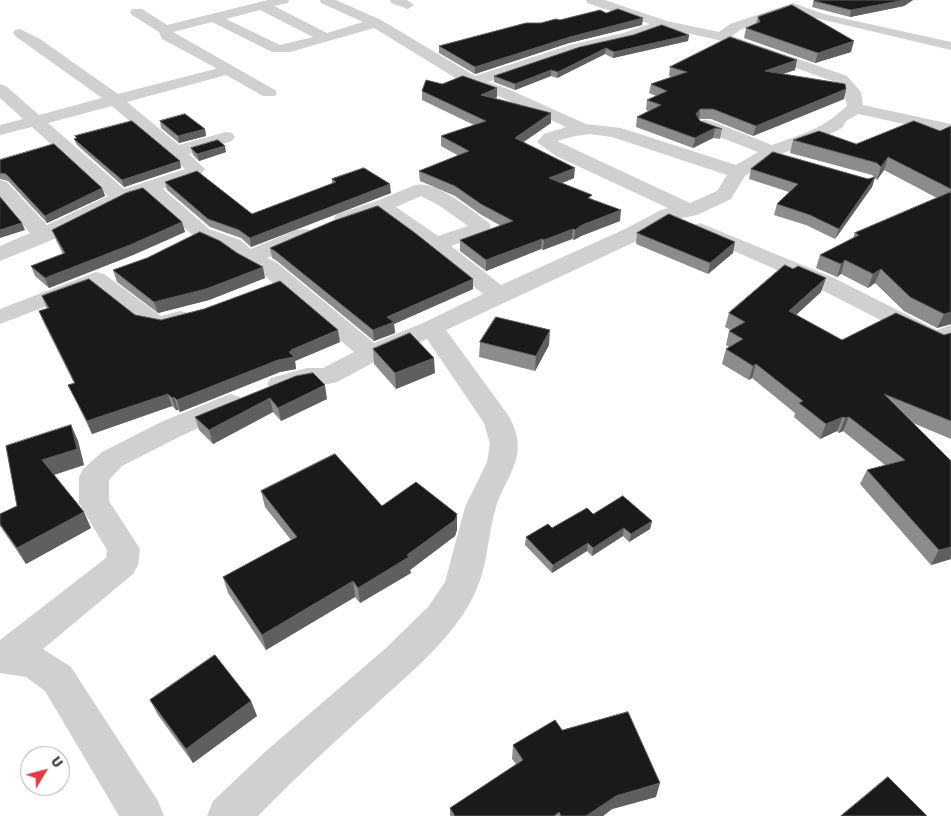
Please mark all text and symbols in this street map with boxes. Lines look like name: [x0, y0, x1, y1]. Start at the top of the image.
north arrow: [20, 746, 70, 796]
text: U: [47, 754, 66, 771]

